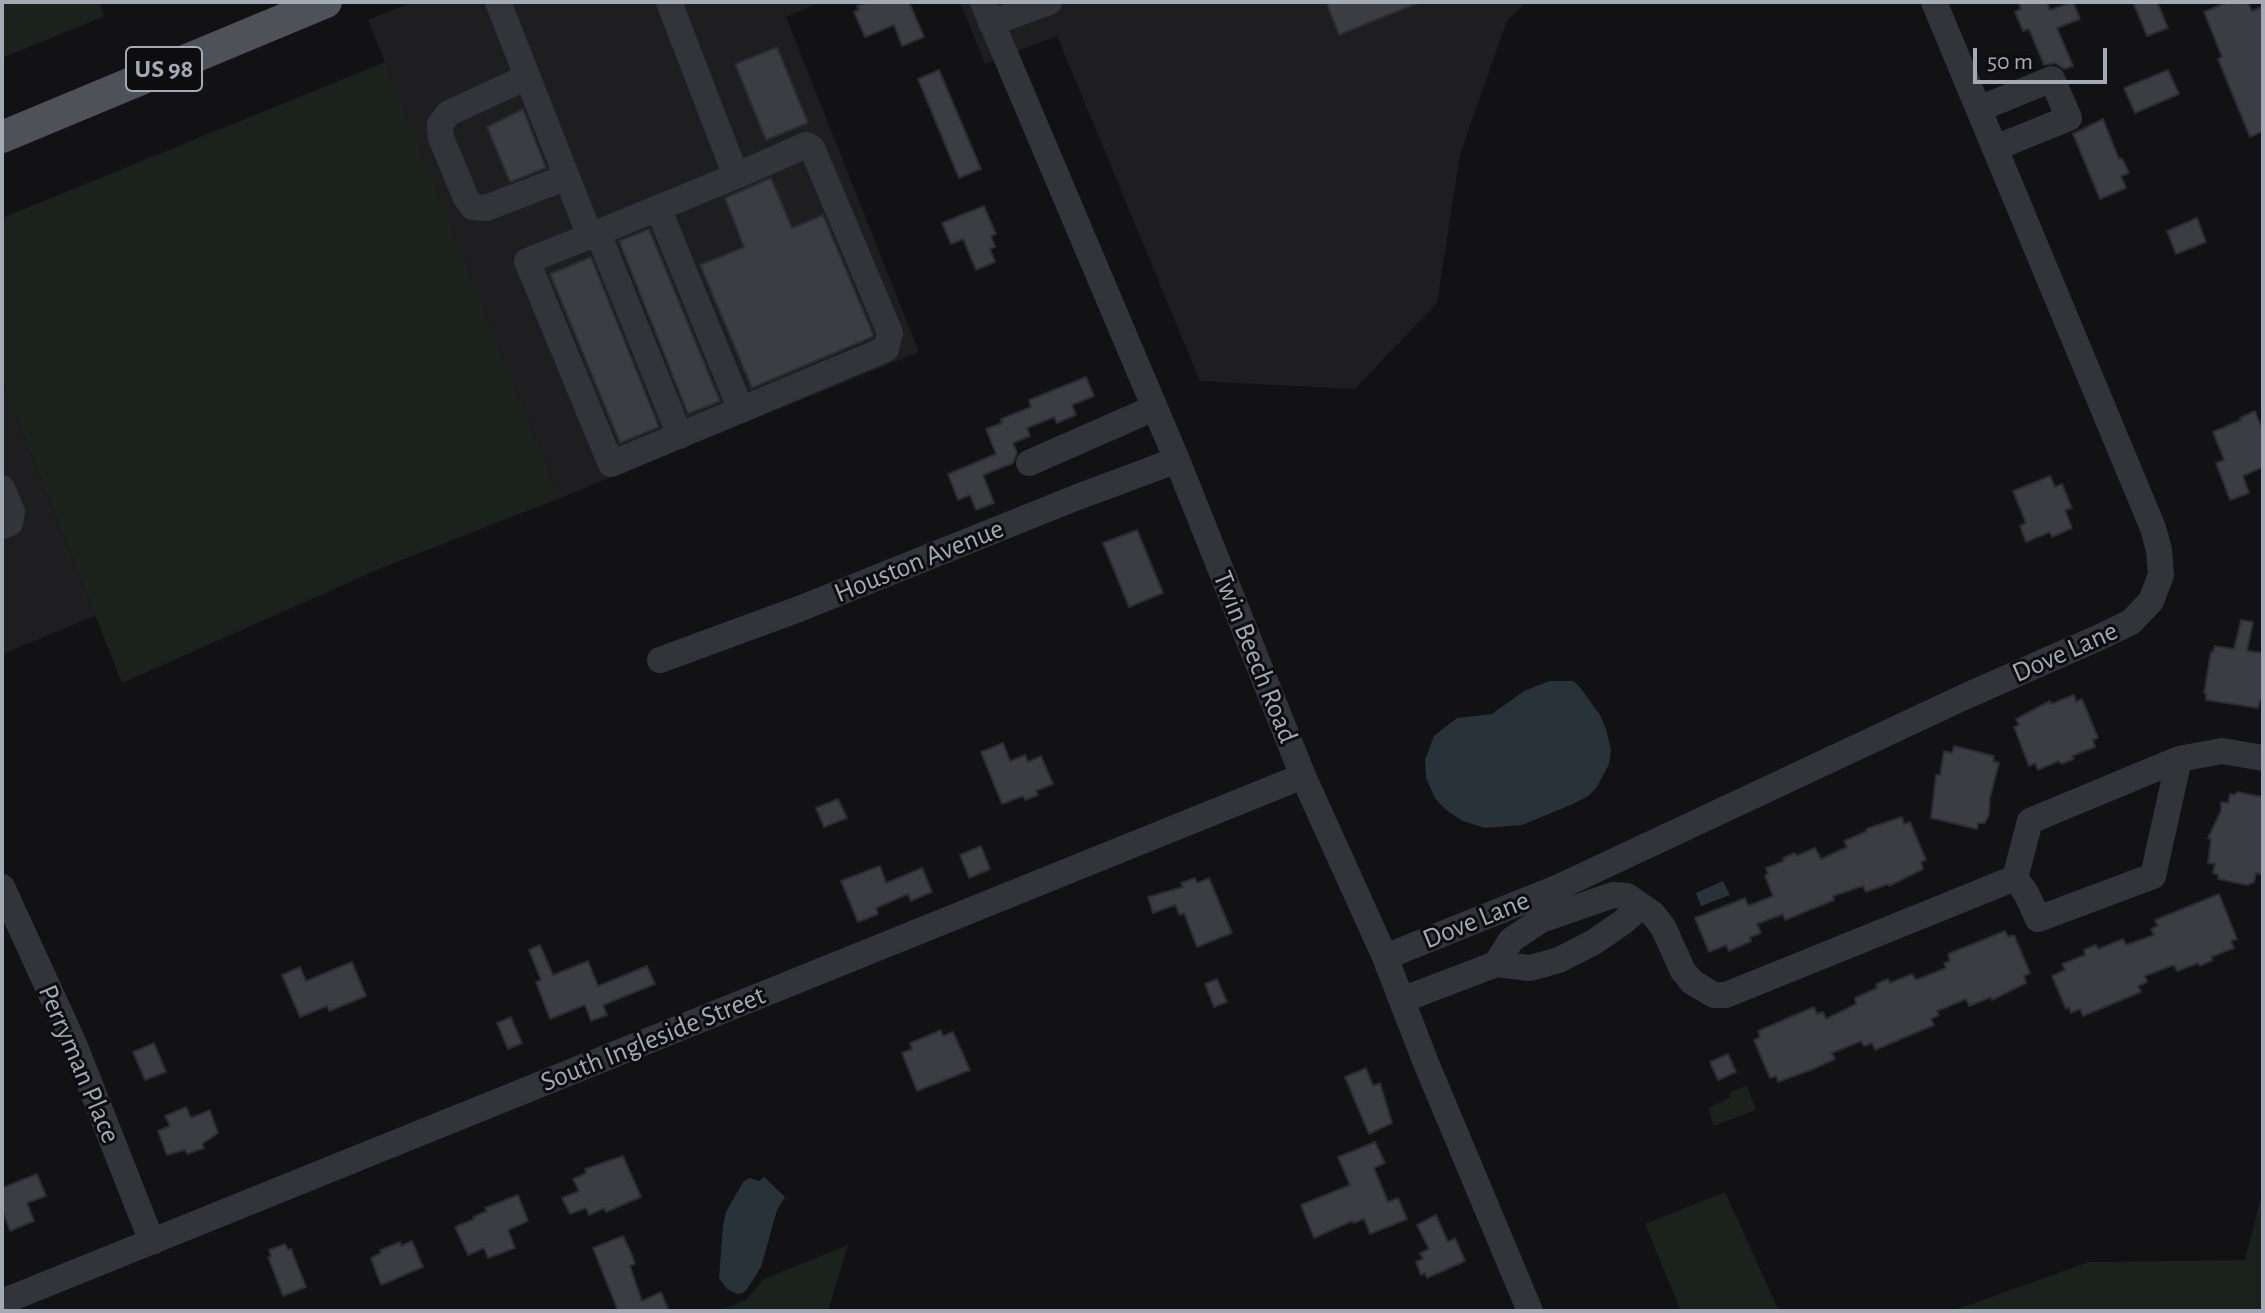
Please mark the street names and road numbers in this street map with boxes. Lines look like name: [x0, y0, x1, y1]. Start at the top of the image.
road number: US 98: [126, 47, 202, 91]
street label: Houston Avenue: [829, 512, 1009, 610]
street label: Twin Beech Road: [1205, 566, 1305, 748]
street label: Dove Lane: [2007, 614, 2123, 690]
street label: Dove Lane: [1418, 883, 1534, 957]
street label: South Ingleside Street: [536, 979, 770, 1099]
street label: Perryman Place: [31, 980, 127, 1148]

